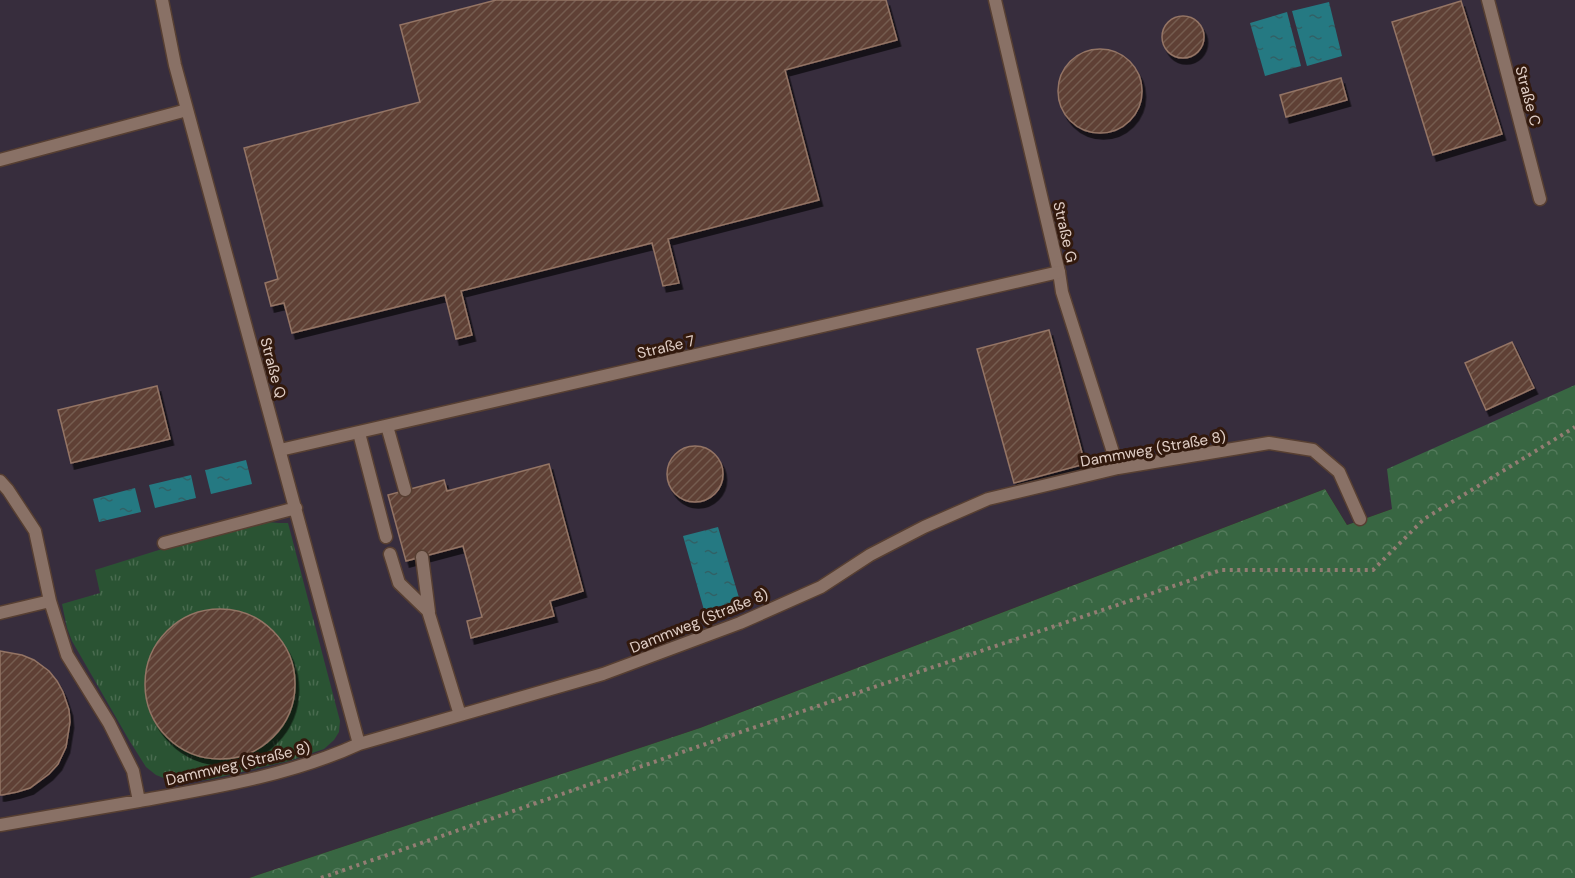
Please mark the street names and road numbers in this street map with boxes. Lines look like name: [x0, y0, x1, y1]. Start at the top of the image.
street label: Straße C: [1510, 64, 1546, 128]
street label: Straße G: [1048, 200, 1082, 264]
street label: Straße 7: [635, 331, 697, 363]
street label: Straße Q: [255, 335, 291, 401]
street label: Dammweg (Straße 8): [1079, 426, 1227, 472]
street label: Dammweg (Straße 8): [627, 584, 771, 658]
street label: Dammweg (Straße 8): [164, 738, 312, 790]

